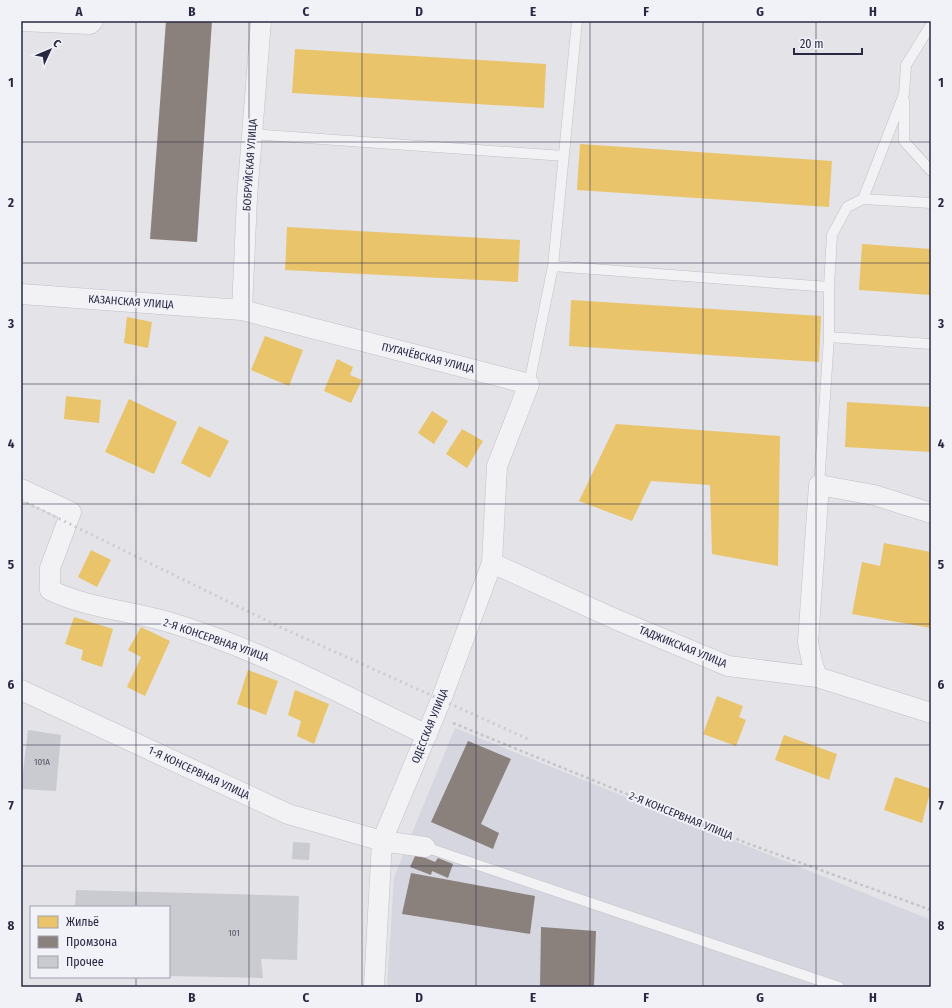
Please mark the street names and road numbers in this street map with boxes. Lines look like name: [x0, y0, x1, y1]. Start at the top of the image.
street label: БОБРУЙСКАЯ УЛИЦА: [240, 118, 260, 212]
street label: КАЗАНСКАЯ УЛИЦА: [88, 293, 174, 311]
street label: ПУГАЧЁВСКАЯ УЛИЦА: [380, 340, 476, 376]
street label: 2-Я КОНСЕРВНАЯ УЛИЦА: [161, 616, 271, 664]
street label: ТАДЖИКСКАЯ УЛИЦА: [637, 623, 729, 671]
street label: ОДЕССКАЯ УЛИЦА: [409, 686, 451, 765]
street label: 1-Я КОНСЕРВНАЯ УЛИЦА: [146, 744, 252, 802]
street label: 2-Я КОНСЕРВНАЯ УЛИЦА: [627, 789, 735, 843]

